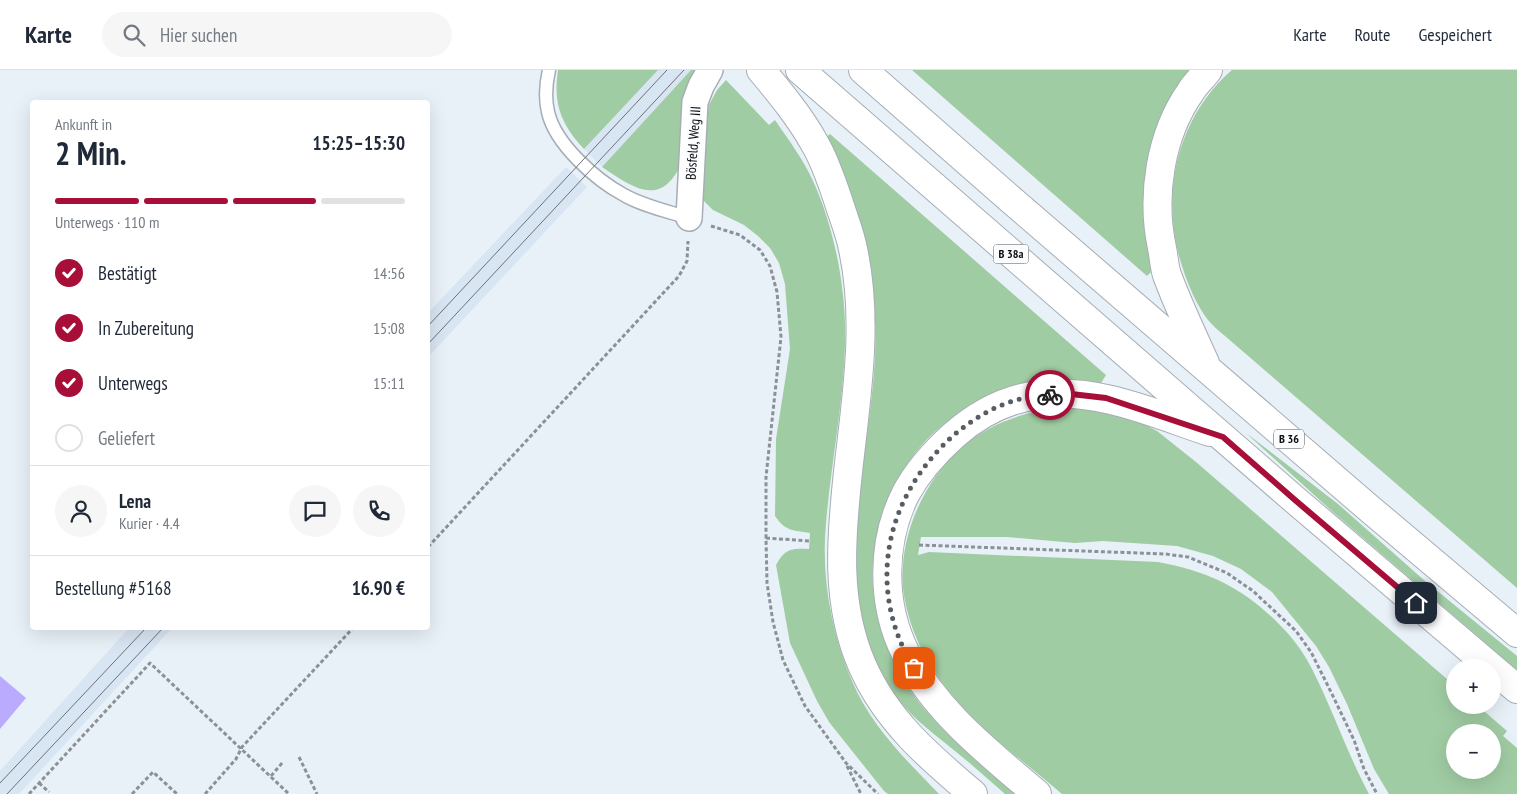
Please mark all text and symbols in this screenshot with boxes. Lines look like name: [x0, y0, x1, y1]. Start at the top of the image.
search box: [102, 12, 452, 57]
text: Karte: [25, 19, 72, 50]
icon: search: [120, 21, 148, 49]
text: Hier suchen: [160, 23, 237, 47]
text: Karte: [1293, 23, 1327, 46]
text: Route: [1355, 23, 1390, 46]
text: Gespeichert: [1418, 23, 1492, 46]
street label: Bösfeld, Weg III: [681, 106, 705, 180]
text: Ankunft in: [55, 114, 112, 134]
text: 15:25–15:30: [312, 131, 405, 155]
text: 2 Min.: [55, 132, 126, 174]
text: Unterwegs · 110 m: [55, 212, 159, 232]
road number: B 38a: [994, 244, 1028, 263]
icon: check: [55, 259, 83, 287]
text: Bestätigt: [98, 261, 157, 285]
text: 14:56: [373, 263, 405, 283]
icon: check: [55, 314, 83, 342]
text: In Zubereitung: [98, 316, 194, 340]
text: 15:08: [373, 318, 405, 338]
icon: check: [55, 369, 83, 397]
courier: [1025, 370, 1075, 420]
text: Unterwegs: [98, 371, 168, 395]
text: 15:11: [373, 373, 405, 393]
icon: bike: [1036, 381, 1064, 409]
text: Geliefert: [98, 426, 155, 450]
road number: B 36: [1274, 429, 1304, 448]
button: person: [55, 485, 107, 537]
button: chat: [289, 485, 341, 537]
button: phone: [353, 485, 405, 537]
text: Lena: [119, 489, 151, 513]
text: Kurier · 4.4: [119, 513, 180, 533]
text: Bestellung #5168: [55, 576, 172, 600]
text: 16.90 €: [352, 576, 405, 600]
pin: [1395, 582, 1437, 624]
icon: home: [1402, 589, 1430, 617]
pin: [893, 647, 935, 689]
icon: bag: [900, 654, 928, 682]
map controls: [1446, 659, 1501, 779]
button: +: [1446, 659, 1501, 714]
button: −: [1446, 724, 1501, 779]

